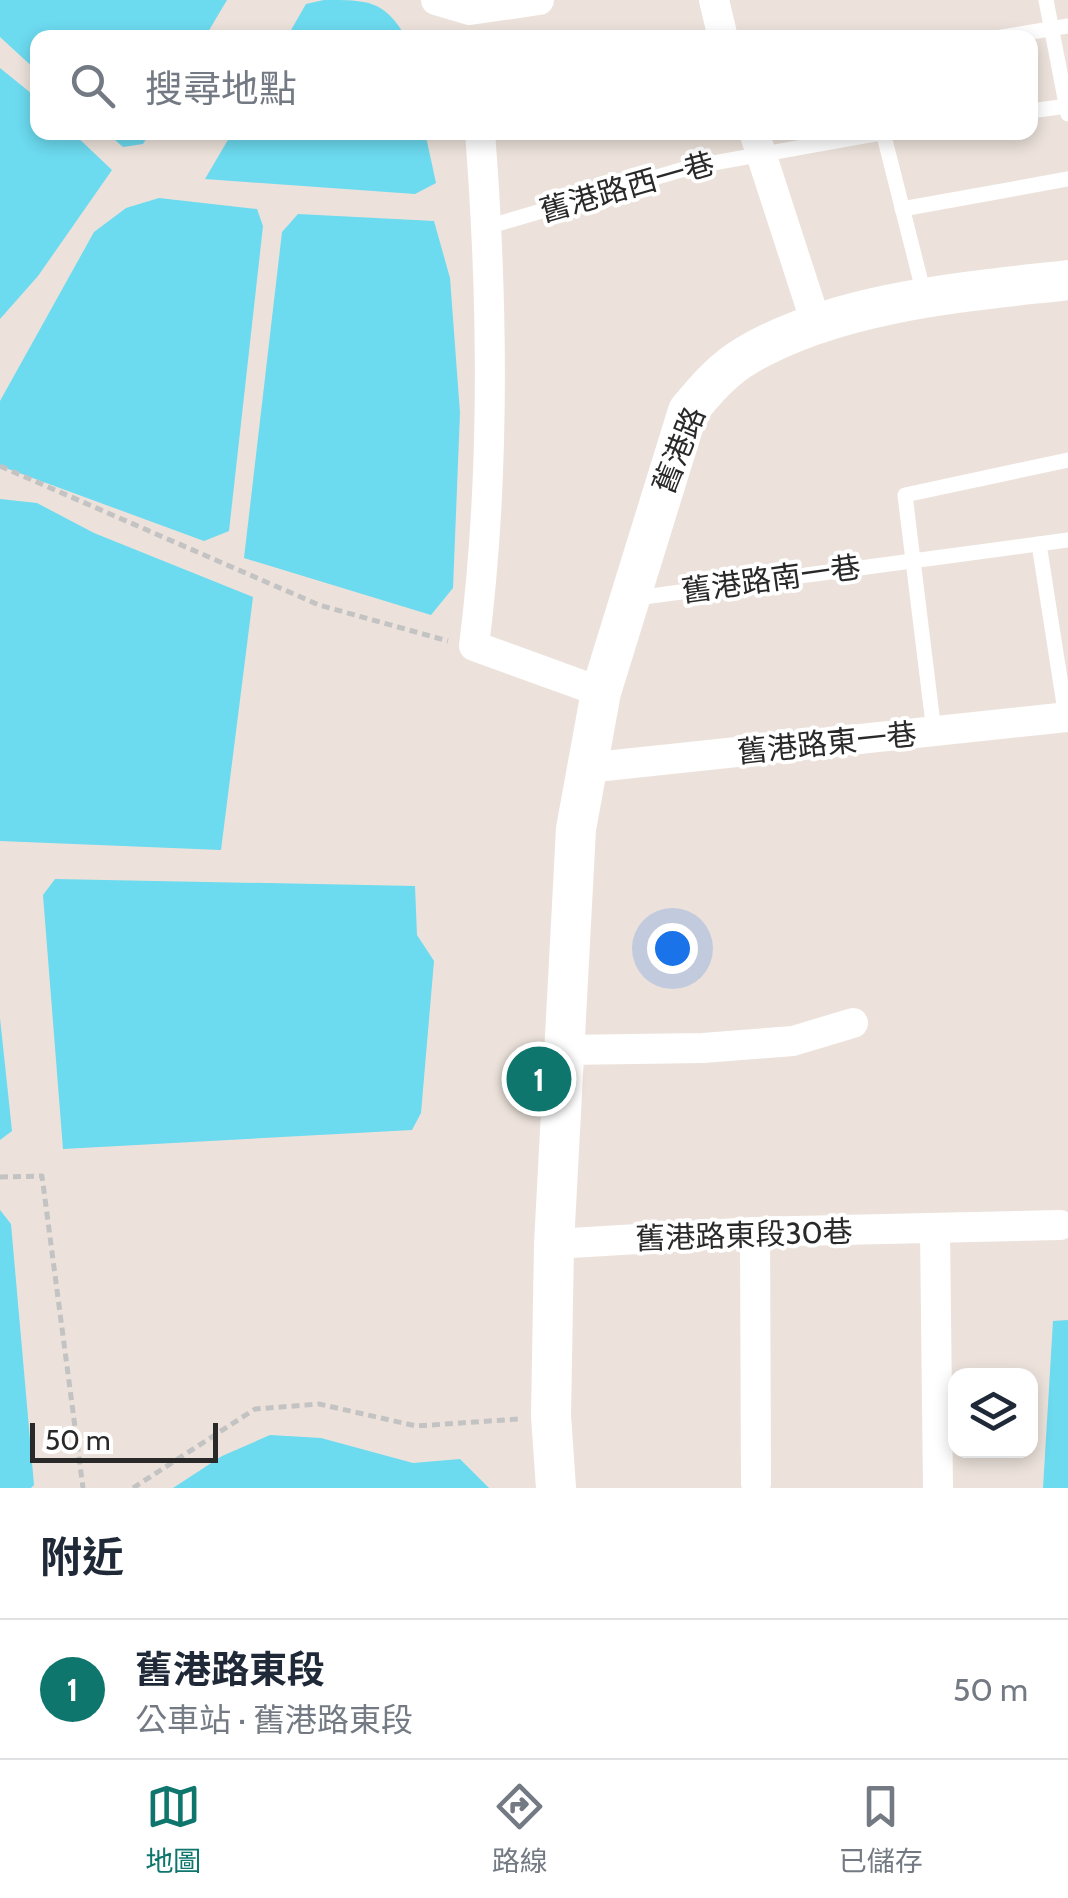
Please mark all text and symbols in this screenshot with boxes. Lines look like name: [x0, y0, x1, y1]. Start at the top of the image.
search box: [30, 30, 1038, 140]
icon: search: [65, 58, 120, 113]
text: 搜尋地點: [145, 65, 297, 112]
street label: 舊港路西一巷: [535, 144, 719, 230]
street label: 舊港路: [645, 401, 713, 499]
street label: 舊港路南一巷: [679, 548, 863, 610]
street label: 舊港路東一巷: [736, 715, 918, 771]
your location: [647, 923, 698, 974]
pin: 1: [506, 1042, 572, 1116]
street label: 舊港路東段30巷: [635, 1213, 853, 1257]
map controls: [948, 1368, 1038, 1458]
button: layers: [948, 1368, 1038, 1458]
scale bar: [30, 1418, 218, 1462]
text: 50 m: [45, 1423, 111, 1457]
text: 附近: [40, 1531, 124, 1583]
text: 舊港路東段: [135, 1646, 325, 1693]
text: 1: [67, 1670, 78, 1709]
text: 50 m: [953, 1670, 1028, 1709]
text: 公車站 · 舊港路東段: [135, 1700, 413, 1739]
tab: 地圖: [145, 1779, 201, 1879]
tab: 路線: [492, 1779, 548, 1879]
tab: 已儲存: [839, 1779, 923, 1879]

